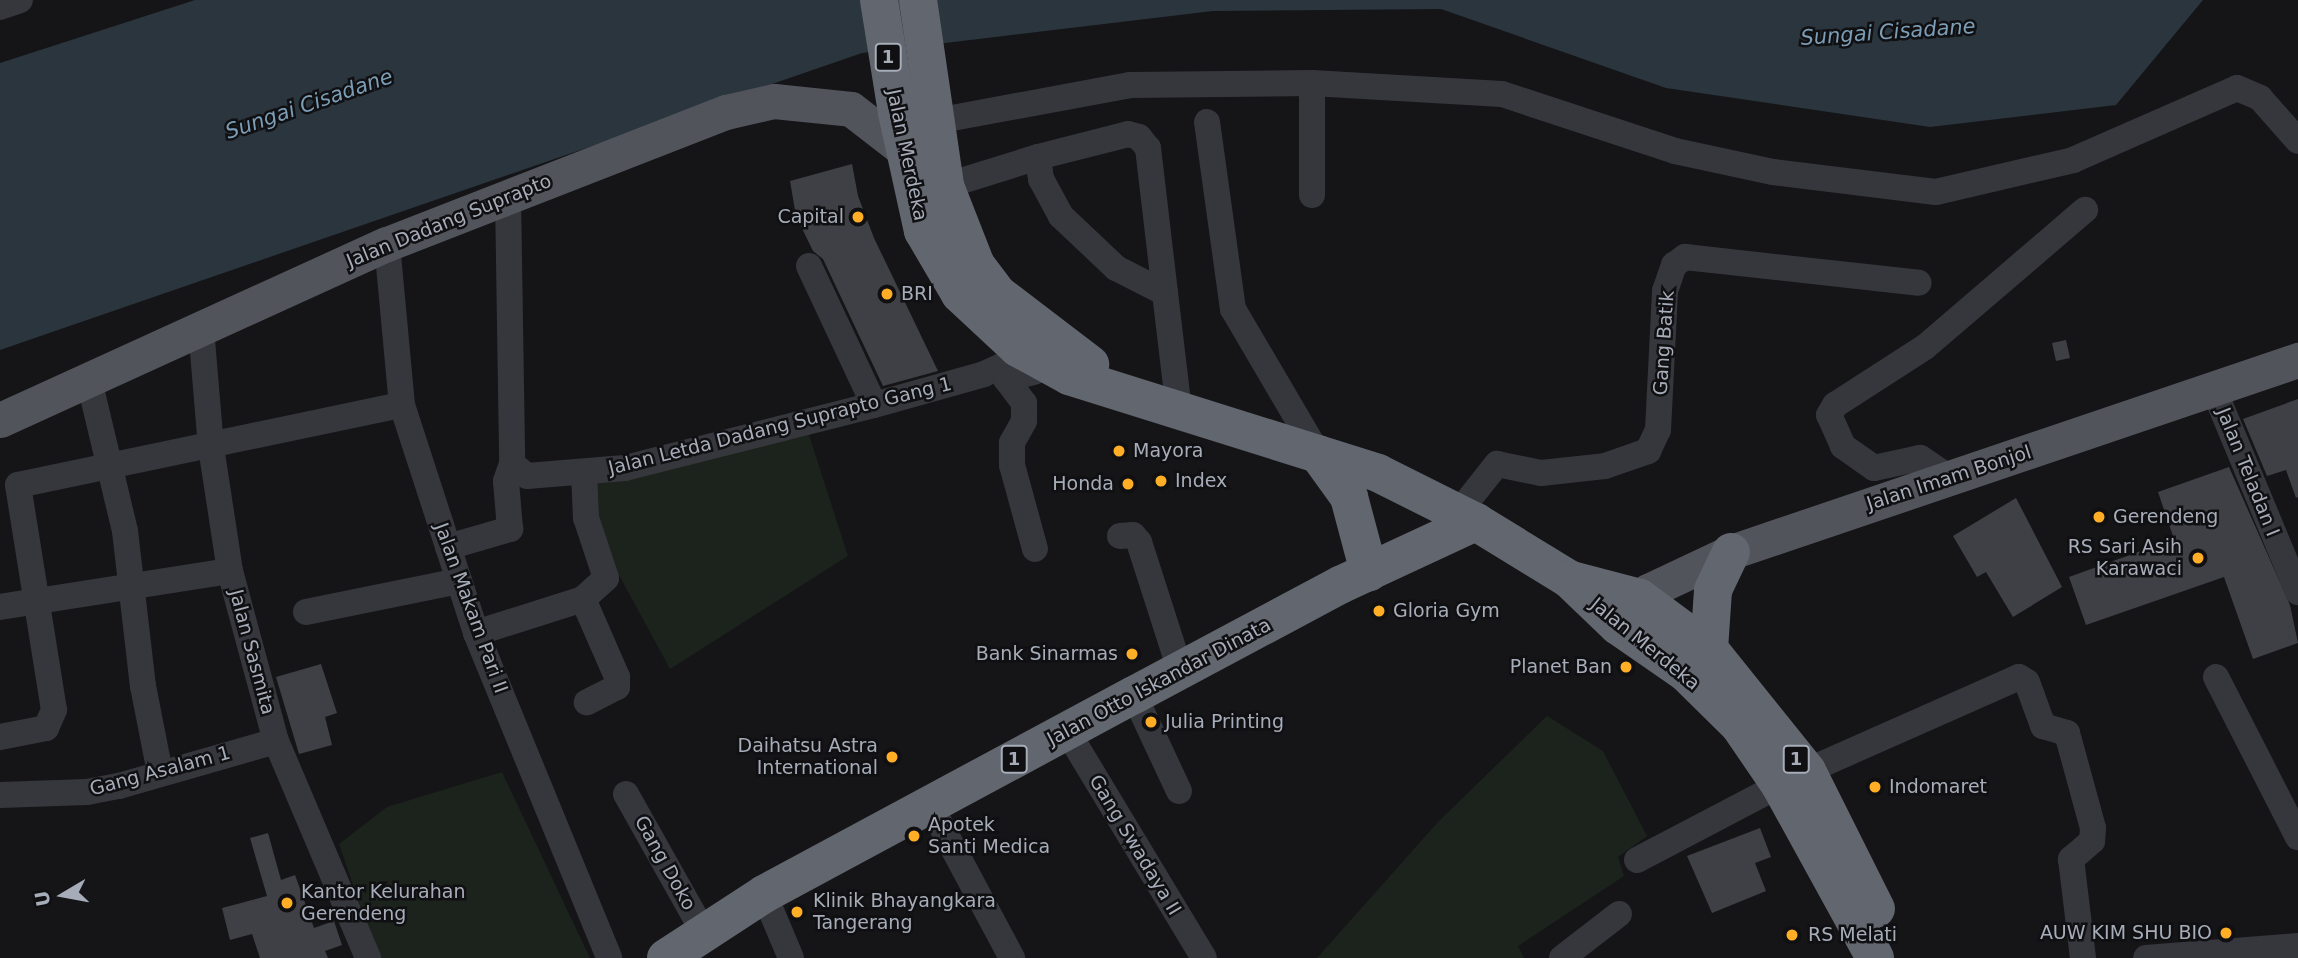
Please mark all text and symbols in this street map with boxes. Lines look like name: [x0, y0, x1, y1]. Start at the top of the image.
water label: Sungai Cisadane: [1800, 13, 1976, 51]
road number: 1: [874, 42, 902, 72]
water label: Sungai Cisadane: [222, 64, 396, 144]
street label: Jalan Merdeka: [882, 87, 932, 223]
street label: Jalan Dadang Suprapto: [343, 169, 555, 273]
place label: Capital: [777, 206, 844, 228]
marker: Capital: [850, 209, 866, 225]
place label: BRI: [901, 283, 933, 305]
marker: BRI: [879, 286, 895, 302]
street label: Gang Batik: [1649, 290, 1679, 396]
street label: Jalan Letda Dadang Suprapto Gang 1: [606, 372, 954, 480]
street label: Jalan Teladan I: [2212, 404, 2284, 540]
place label: Mayora: [1133, 440, 1203, 462]
street label: Jalan Imam Bonjol: [1864, 441, 2034, 515]
marker: Mayora: [1111, 443, 1127, 459]
place label: Index: [1175, 470, 1227, 492]
place label: Honda: [1052, 473, 1114, 495]
marker: Index: [1153, 473, 1169, 489]
marker: Honda: [1120, 476, 1136, 492]
place label: Gerendeng: [2113, 506, 2218, 528]
marker: Gerendeng: [2091, 509, 2107, 525]
street label: Jalan Makam Pari II: [430, 520, 512, 696]
place label: RS Sari Asih Karawaci: [2068, 536, 2182, 580]
marker: RS Sari Asih Karawaci: [2188, 548, 2208, 568]
street label: Jalan Sasmita: [224, 587, 280, 717]
street label: Jalan Merdeka: [1586, 593, 1704, 695]
place label: Gloria Gym: [1393, 600, 1500, 622]
marker: Gloria Gym: [1371, 603, 1387, 619]
street label: Jalan Otto Iskandar Dinata: [1043, 613, 1275, 751]
place label: Bank Sinarmas: [976, 643, 1118, 665]
marker: Bank Sinarmas: [1124, 646, 1140, 662]
place label: Planet Ban: [1510, 656, 1612, 678]
marker: Planet Ban: [1618, 659, 1634, 675]
place label: Julia Printing: [1165, 711, 1284, 733]
marker: Julia Printing: [1143, 714, 1159, 730]
place label: Daihatsu Astra International: [738, 735, 878, 779]
street label: Gang Asalam 1: [87, 741, 233, 801]
road number: 1: [1000, 744, 1028, 774]
road number: 1: [1782, 744, 1810, 774]
marker: Daihatsu Astra International: [884, 749, 900, 765]
street label: Gang Swadaya II: [1084, 771, 1186, 919]
place label: Indomaret: [1889, 776, 1987, 798]
marker: Indomaret: [1867, 779, 1883, 795]
street label: Gang Doko: [630, 812, 700, 914]
place label: Apotek Santi Medica: [928, 814, 1050, 858]
marker: Apotek Santi Medica: [906, 828, 922, 844]
north arrow: [28, 860, 98, 930]
place label: Kantor Kelurahan Gerendeng: [301, 881, 465, 925]
text: U: [30, 889, 54, 908]
place label: Klinik Bhayangkara Tangerang: [813, 890, 996, 934]
marker: Kantor Kelurahan Gerendeng: [279, 895, 295, 911]
marker: Klinik Bhayangkara Tangerang: [787, 902, 807, 922]
place label: AUW KIM SHU BIO: [2040, 922, 2212, 944]
place label: RS Melati: [1808, 924, 1897, 946]
marker: RS Melati: [1782, 925, 1802, 945]
marker: AUW KIM SHU BIO: [2218, 925, 2234, 941]

